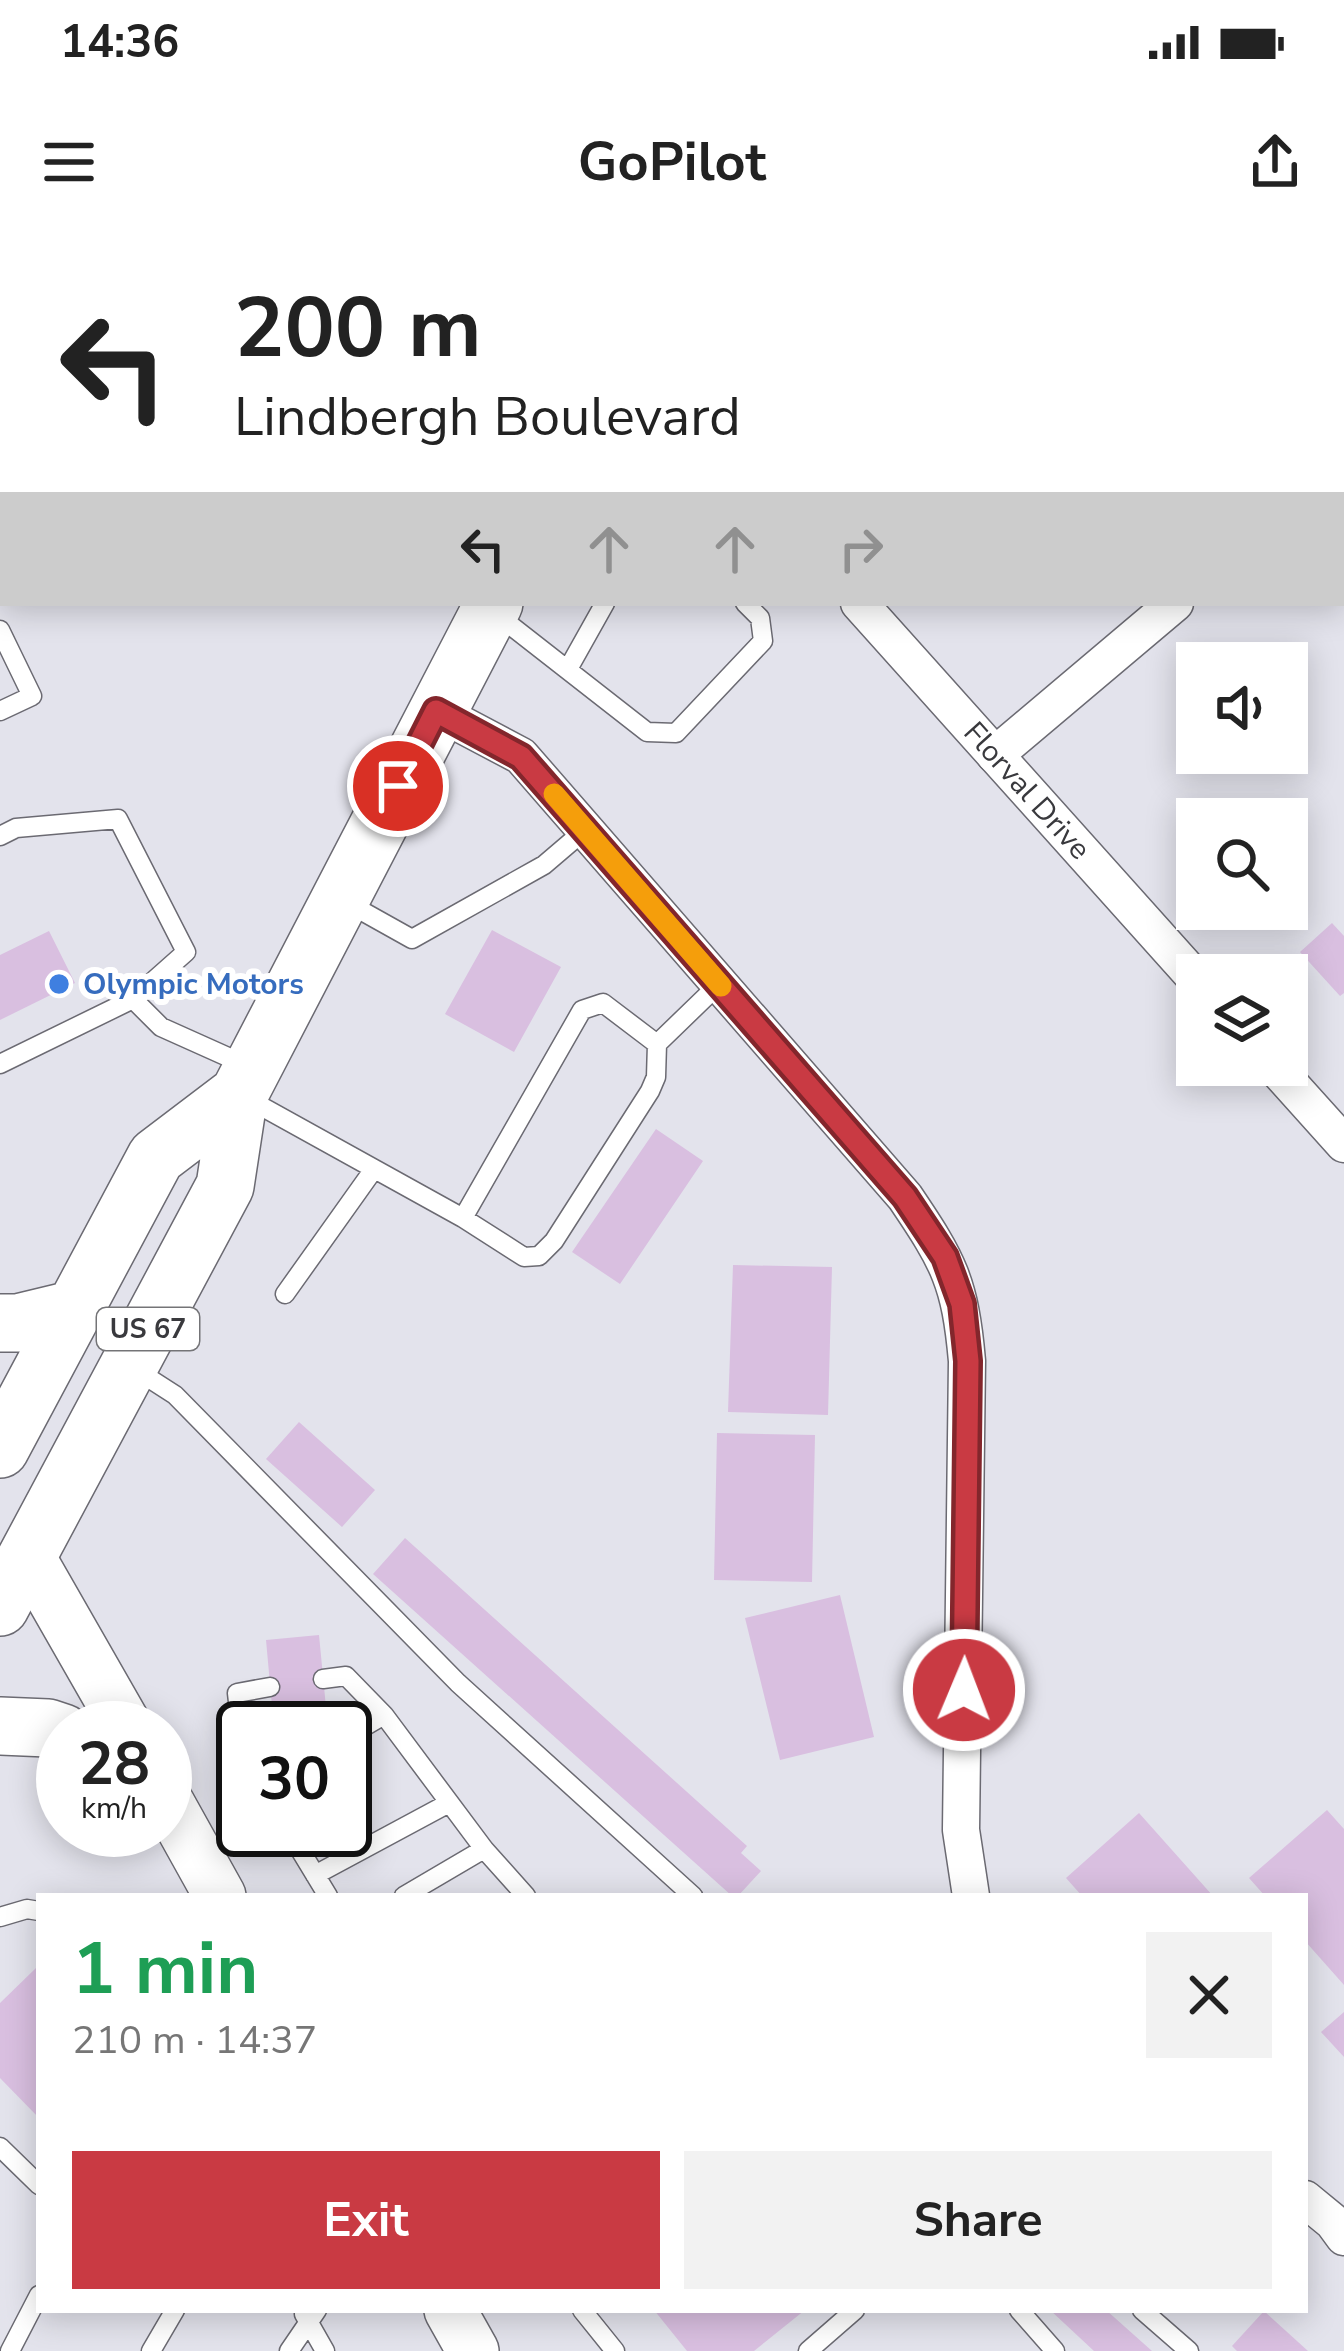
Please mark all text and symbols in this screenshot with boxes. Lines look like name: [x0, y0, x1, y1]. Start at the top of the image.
text: 14:36: [60, 12, 179, 73]
text: GoPilot: [578, 125, 766, 199]
icon: menu: [36, 129, 102, 195]
icon: share: [1242, 129, 1308, 195]
text: 200 m: [234, 271, 482, 386]
icon: left: [36, 288, 192, 444]
text: Lindbergh Boulevard: [234, 380, 741, 454]
icon: left: [450, 516, 516, 582]
icon: ahead: [576, 516, 642, 582]
icon: ahead: [702, 516, 768, 582]
icon: right: [828, 516, 894, 582]
map controls: [1176, 642, 1308, 1086]
button: sound: [1176, 642, 1308, 774]
street label: Florval Drive: [954, 713, 1100, 869]
pin: [347, 735, 449, 837]
icon: arrive: [365, 753, 431, 819]
button: search: [1176, 798, 1308, 930]
button: layers: [1176, 954, 1308, 1086]
place label: Olympic Motors: [83, 964, 304, 1005]
marker: Olympic Motors: [46, 971, 72, 997]
road number: US 67: [97, 1308, 199, 1350]
position arrow: [901, 1627, 1027, 1753]
speed limit sign: 30: [216, 1701, 372, 1857]
text: 28: [78, 1723, 150, 1805]
text: km/h: [81, 1788, 147, 1829]
text: 1 min: [72, 1920, 258, 2018]
button: close: [1146, 1932, 1272, 2058]
text: 210 m · 14:37: [72, 2014, 317, 2067]
button: Exit: [72, 2151, 660, 2289]
button: Share: [684, 2151, 1272, 2289]

